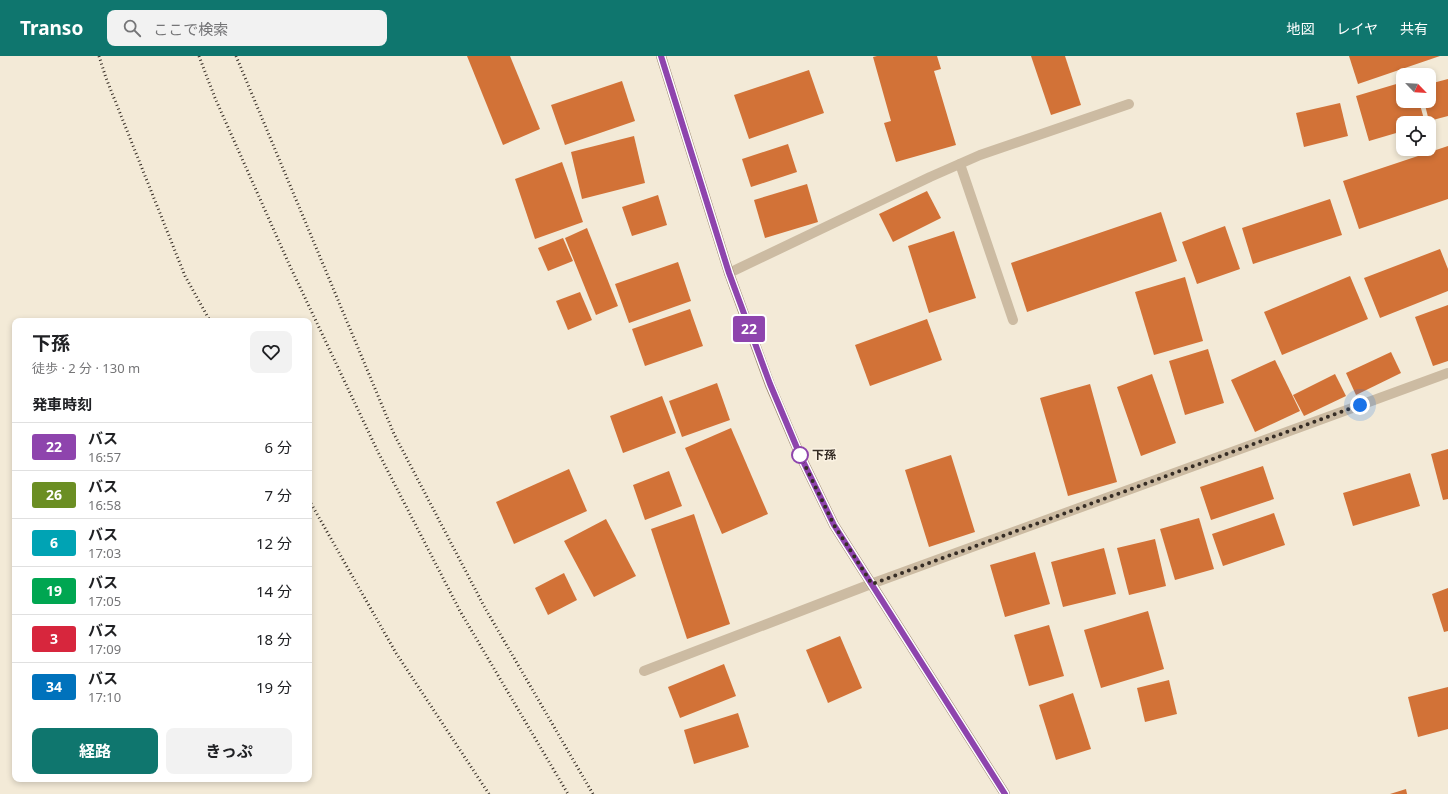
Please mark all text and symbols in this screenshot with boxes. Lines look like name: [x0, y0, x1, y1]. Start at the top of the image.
search box: [107, 10, 387, 46]
text: Transo: [20, 15, 83, 41]
icon: search: [121, 17, 143, 39]
text: ここで検索: [153, 19, 228, 39]
text: 地図: [1286, 19, 1314, 38]
text: レイヤ: [1336, 19, 1378, 38]
text: 共有: [1400, 19, 1428, 38]
north arrow: [1396, 68, 1436, 108]
map controls: [1396, 68, 1436, 156]
button: locate: [1396, 116, 1436, 156]
line badge: 22: [731, 316, 767, 342]
text: 22: [741, 319, 757, 338]
text: 下孫: [32, 330, 70, 356]
button: heart: [250, 331, 292, 373]
text: 徒歩 · 2 分 · 130 m: [32, 359, 140, 377]
text: 発車時刻: [32, 394, 92, 414]
your location: [1350, 395, 1370, 415]
text: バス: [88, 428, 118, 448]
text: 22: [46, 437, 62, 456]
text: 6 分: [265, 437, 292, 457]
marker: 下孫: [791, 446, 809, 464]
place label: 下孫: [812, 446, 837, 463]
text: 16:57: [88, 448, 121, 466]
text: バス: [88, 476, 118, 496]
text: 26: [46, 485, 62, 504]
text: 7 分: [265, 485, 292, 505]
text: 16:58: [88, 496, 121, 514]
text: バス: [88, 524, 118, 544]
text: 6: [50, 533, 58, 552]
text: 12 分: [256, 533, 292, 553]
text: 17:03: [88, 544, 121, 562]
text: バス: [88, 572, 118, 592]
text: 19: [46, 581, 62, 600]
text: 14 分: [256, 581, 292, 601]
text: 17:05: [88, 592, 121, 610]
text: バス: [88, 620, 118, 640]
text: 3: [50, 629, 58, 648]
text: 18 分: [256, 629, 292, 649]
text: 17:09: [88, 640, 121, 658]
text: バス: [88, 668, 118, 688]
text: 34: [46, 677, 62, 696]
text: 19 分: [256, 677, 292, 697]
text: 17:10: [88, 688, 121, 706]
button: 経路: [32, 728, 158, 774]
button: きっぷ: [166, 728, 292, 774]

